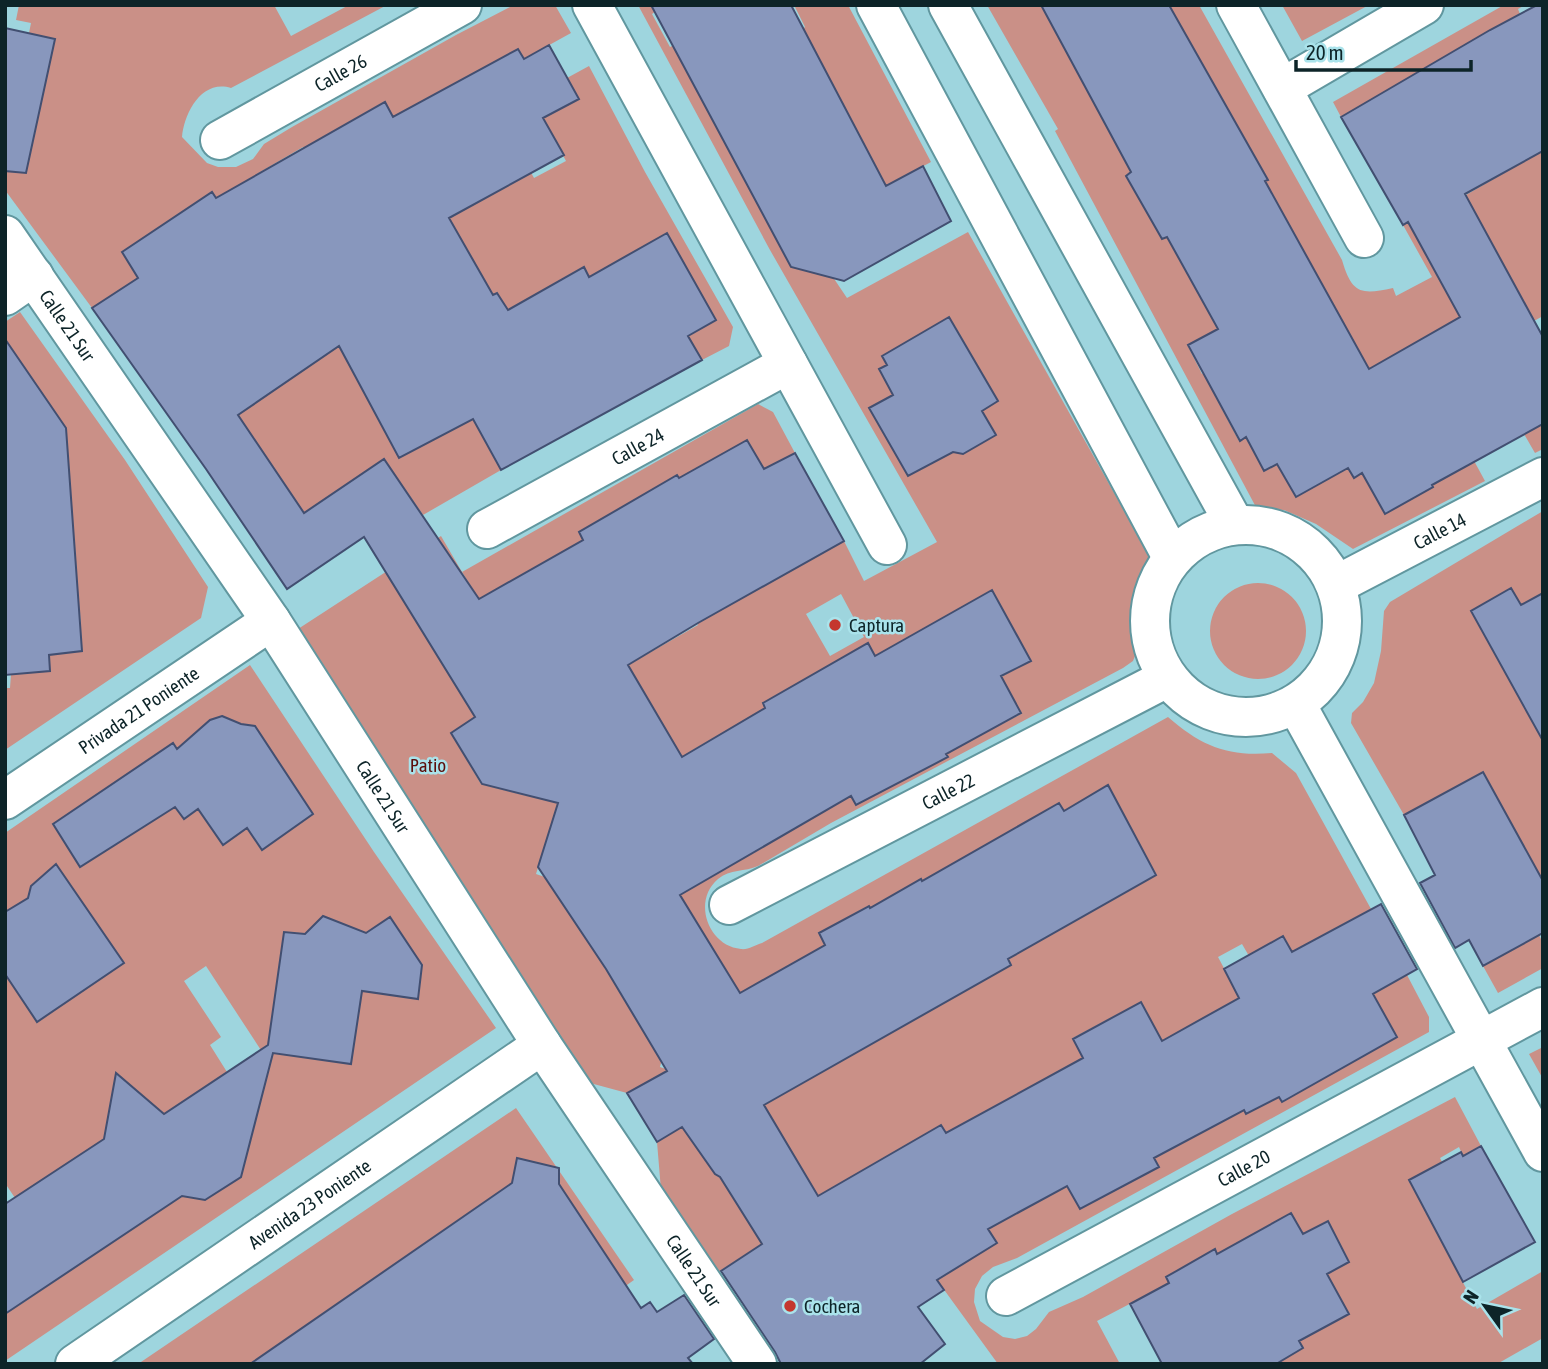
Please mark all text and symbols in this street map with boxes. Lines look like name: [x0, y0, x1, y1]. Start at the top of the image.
scale bar: [1296, 28, 1471, 72]
text: 20 m: [1306, 40, 1344, 64]
street label: Calle 26: [311, 49, 371, 96]
street label: Calle 21 Sur: [35, 286, 100, 366]
street label: Calle 24: [608, 423, 668, 470]
street label: Calle 14: [1410, 508, 1470, 554]
place label: Captura: [849, 614, 904, 636]
marker: Captura: [827, 617, 843, 633]
street label: Privada 21 Poniente: [74, 662, 203, 758]
park label: Patio: [410, 754, 446, 776]
street label: Calle 21 Sur: [352, 756, 415, 837]
street label: Calle 22: [918, 769, 978, 814]
street label: Calle 20: [1214, 1145, 1274, 1191]
street label: Avenida 23 Poniente: [244, 1154, 375, 1253]
street label: Calle 21 Sur: [662, 1230, 726, 1311]
north arrow: [1450, 1271, 1520, 1341]
text: N: [1458, 1286, 1483, 1307]
place label: Cochera: [804, 1295, 860, 1317]
marker: Cochera: [782, 1298, 798, 1314]

